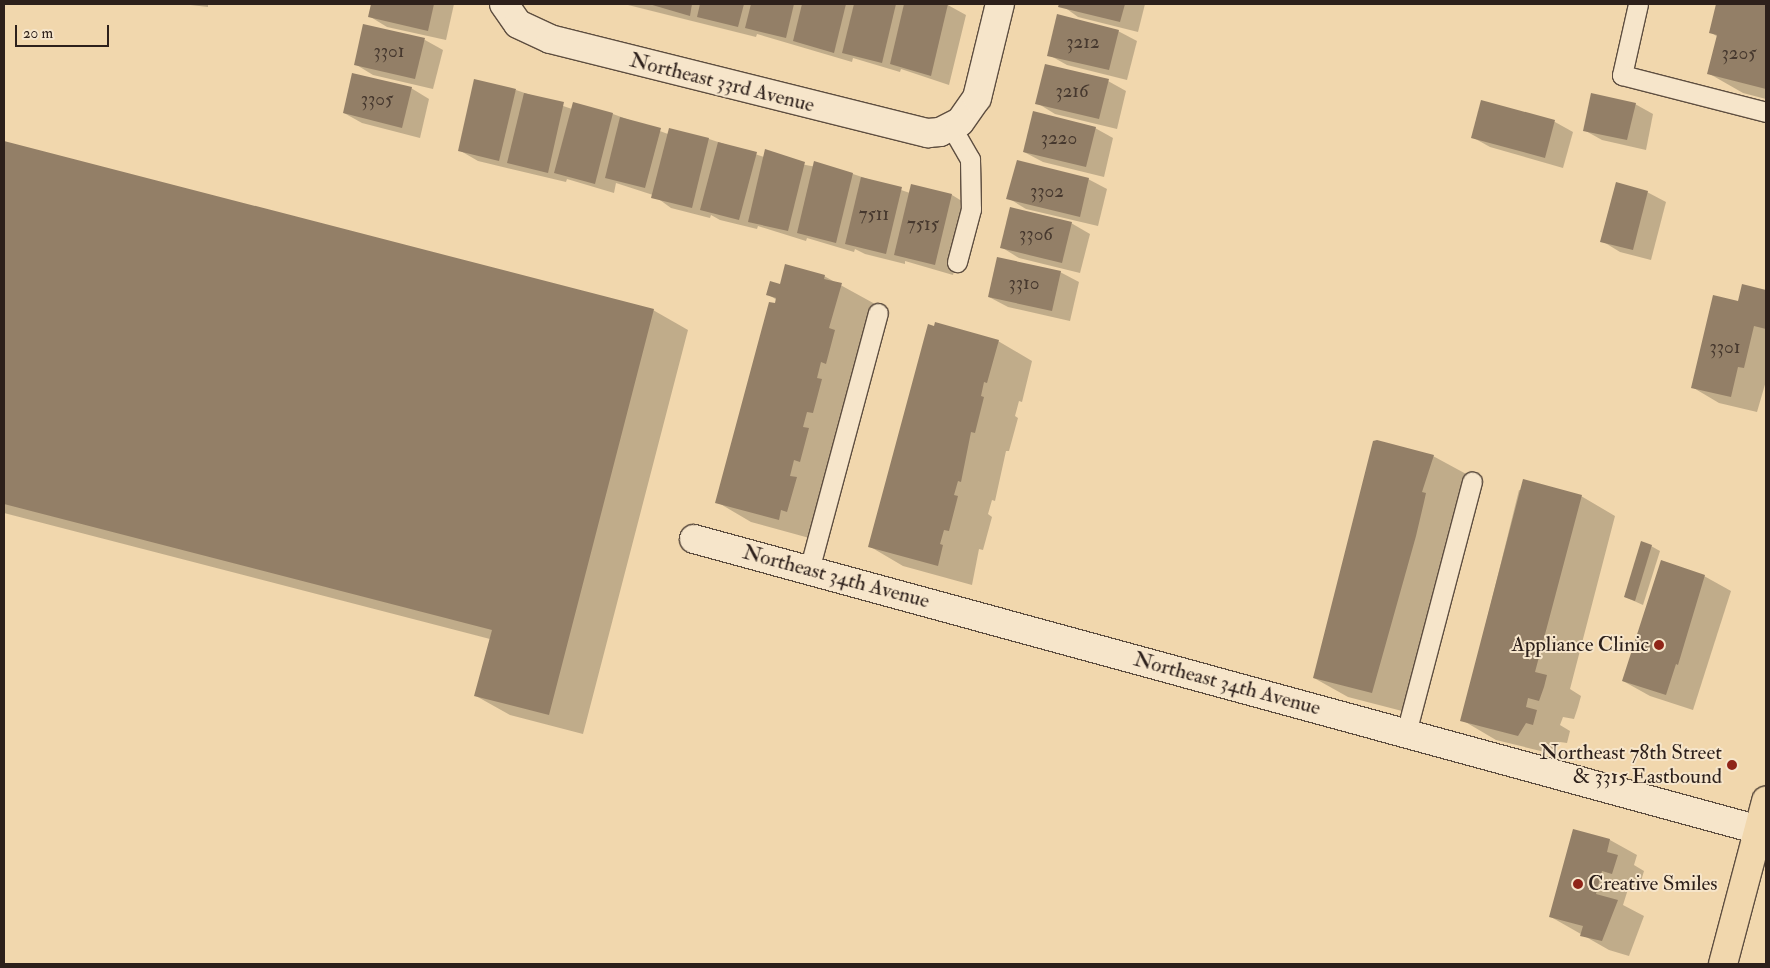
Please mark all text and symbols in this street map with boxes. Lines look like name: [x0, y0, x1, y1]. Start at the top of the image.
scale bar: [18, 15, 111, 47]
text: 20 m: [23, 24, 53, 43]
house number: 3212: [1066, 32, 1100, 54]
house number: 3301: [374, 41, 404, 63]
house number: 3205: [1721, 43, 1757, 65]
street label: Northeast 33rd Avenue: [627, 48, 817, 118]
house number: 3216: [1055, 81, 1089, 103]
house number: 3305: [361, 89, 393, 111]
house number: 3220: [1041, 128, 1077, 150]
house number: 3302: [1030, 181, 1064, 203]
house number: 7511: [859, 204, 889, 226]
house number: 7515: [907, 214, 939, 236]
house number: 3306: [1019, 224, 1053, 246]
house number: 3310: [1009, 273, 1039, 295]
house number: 3301: [1710, 337, 1740, 359]
street label: Northeast 34th Avenue: [740, 540, 932, 614]
place label: Appliance Clinic: [1511, 632, 1649, 658]
marker: Appliance Clinic: [1653, 639, 1665, 651]
street label: Northeast 34th Avenue: [1131, 647, 1323, 721]
place label: Northeast 78th Street & 3315 Eastbound: [1540, 740, 1722, 790]
marker: Northeast 78th Street & 3315 Eastbound: [1726, 759, 1738, 771]
place label: Creative Smiles: [1588, 871, 1718, 897]
marker: Creative Smiles: [1572, 878, 1584, 890]

